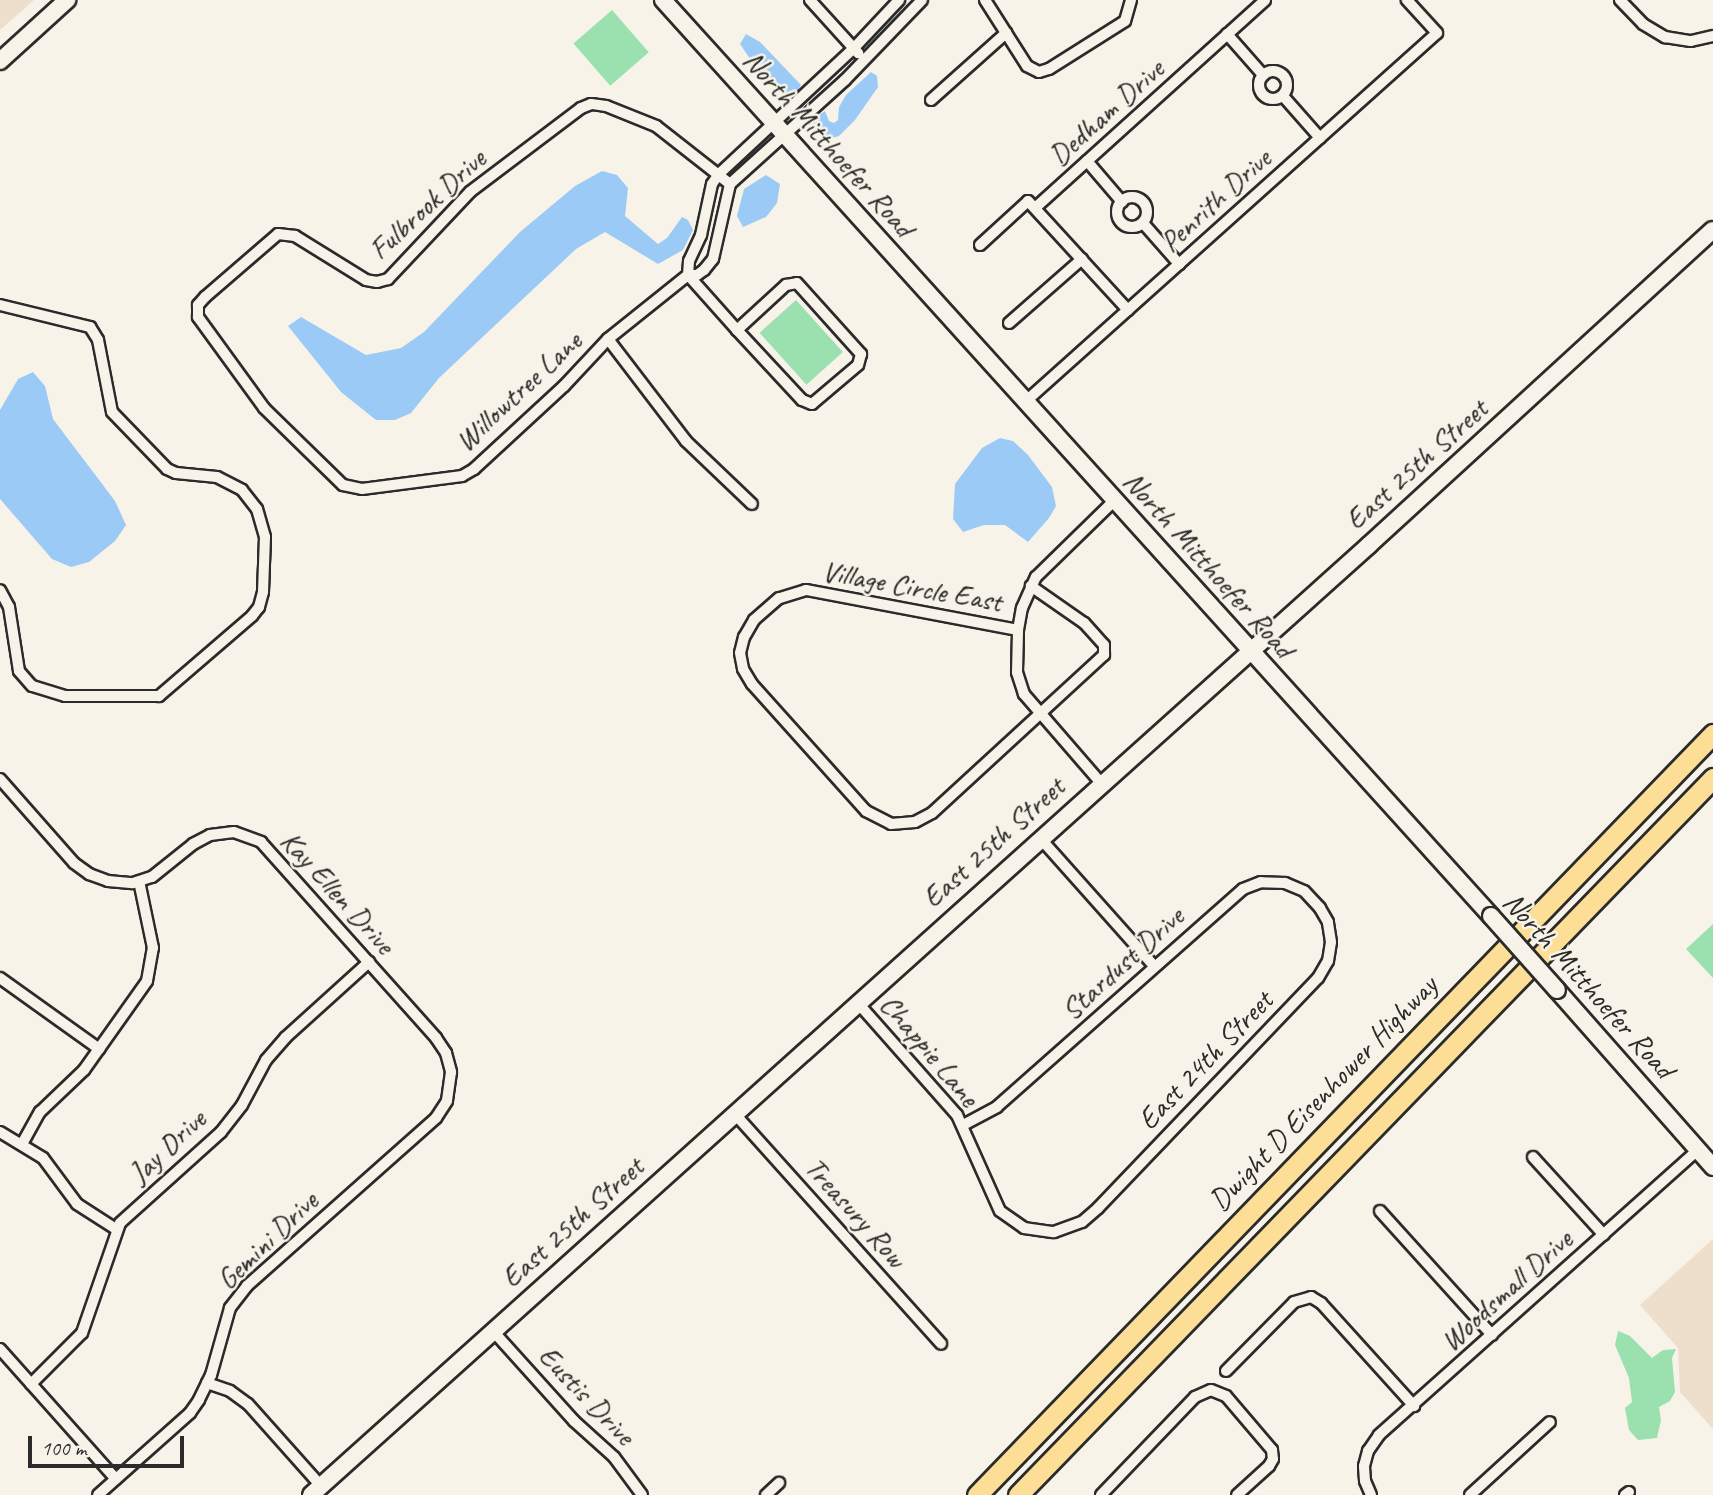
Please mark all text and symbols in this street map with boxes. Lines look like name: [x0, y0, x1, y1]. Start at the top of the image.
street label: North Mitthoefer Road: [736, 42, 922, 244]
street label: Dedham Drive: [1041, 51, 1171, 173]
street label: Penrith Drive: [1152, 140, 1278, 260]
street label: Fulbrook Drive: [361, 141, 493, 267]
street label: Willowtree Lane: [447, 323, 589, 459]
street label: East 25th Street: [1337, 391, 1495, 537]
street label: North Mitthoefer Road: [1116, 463, 1302, 665]
street label: Village Circle East: [819, 552, 1005, 620]
street label: East 25th Street: [914, 769, 1072, 915]
street label: Kay Ellen Drive: [273, 823, 403, 961]
street label: North Mitthoefer Road: [1496, 884, 1682, 1086]
street label: Stardust Drive: [1053, 898, 1191, 1028]
street label: Dwight D Eisenhower Highway: [1201, 968, 1445, 1218]
street label: East 24th Street: [1130, 983, 1280, 1137]
street label: Chappie Lane: [873, 986, 987, 1114]
street label: Jay Drive: [121, 1101, 213, 1191]
street label: East 25th Street: [493, 1149, 651, 1295]
street label: Treasury Row: [797, 1150, 915, 1274]
street label: Gemini Drive: [209, 1183, 325, 1297]
street label: Woodsmall Drive: [1433, 1221, 1579, 1359]
street label: Eustis Drive: [531, 1338, 643, 1452]
scale bar: [32, 1422, 187, 1466]
text: 100 m: [41, 1435, 86, 1461]

